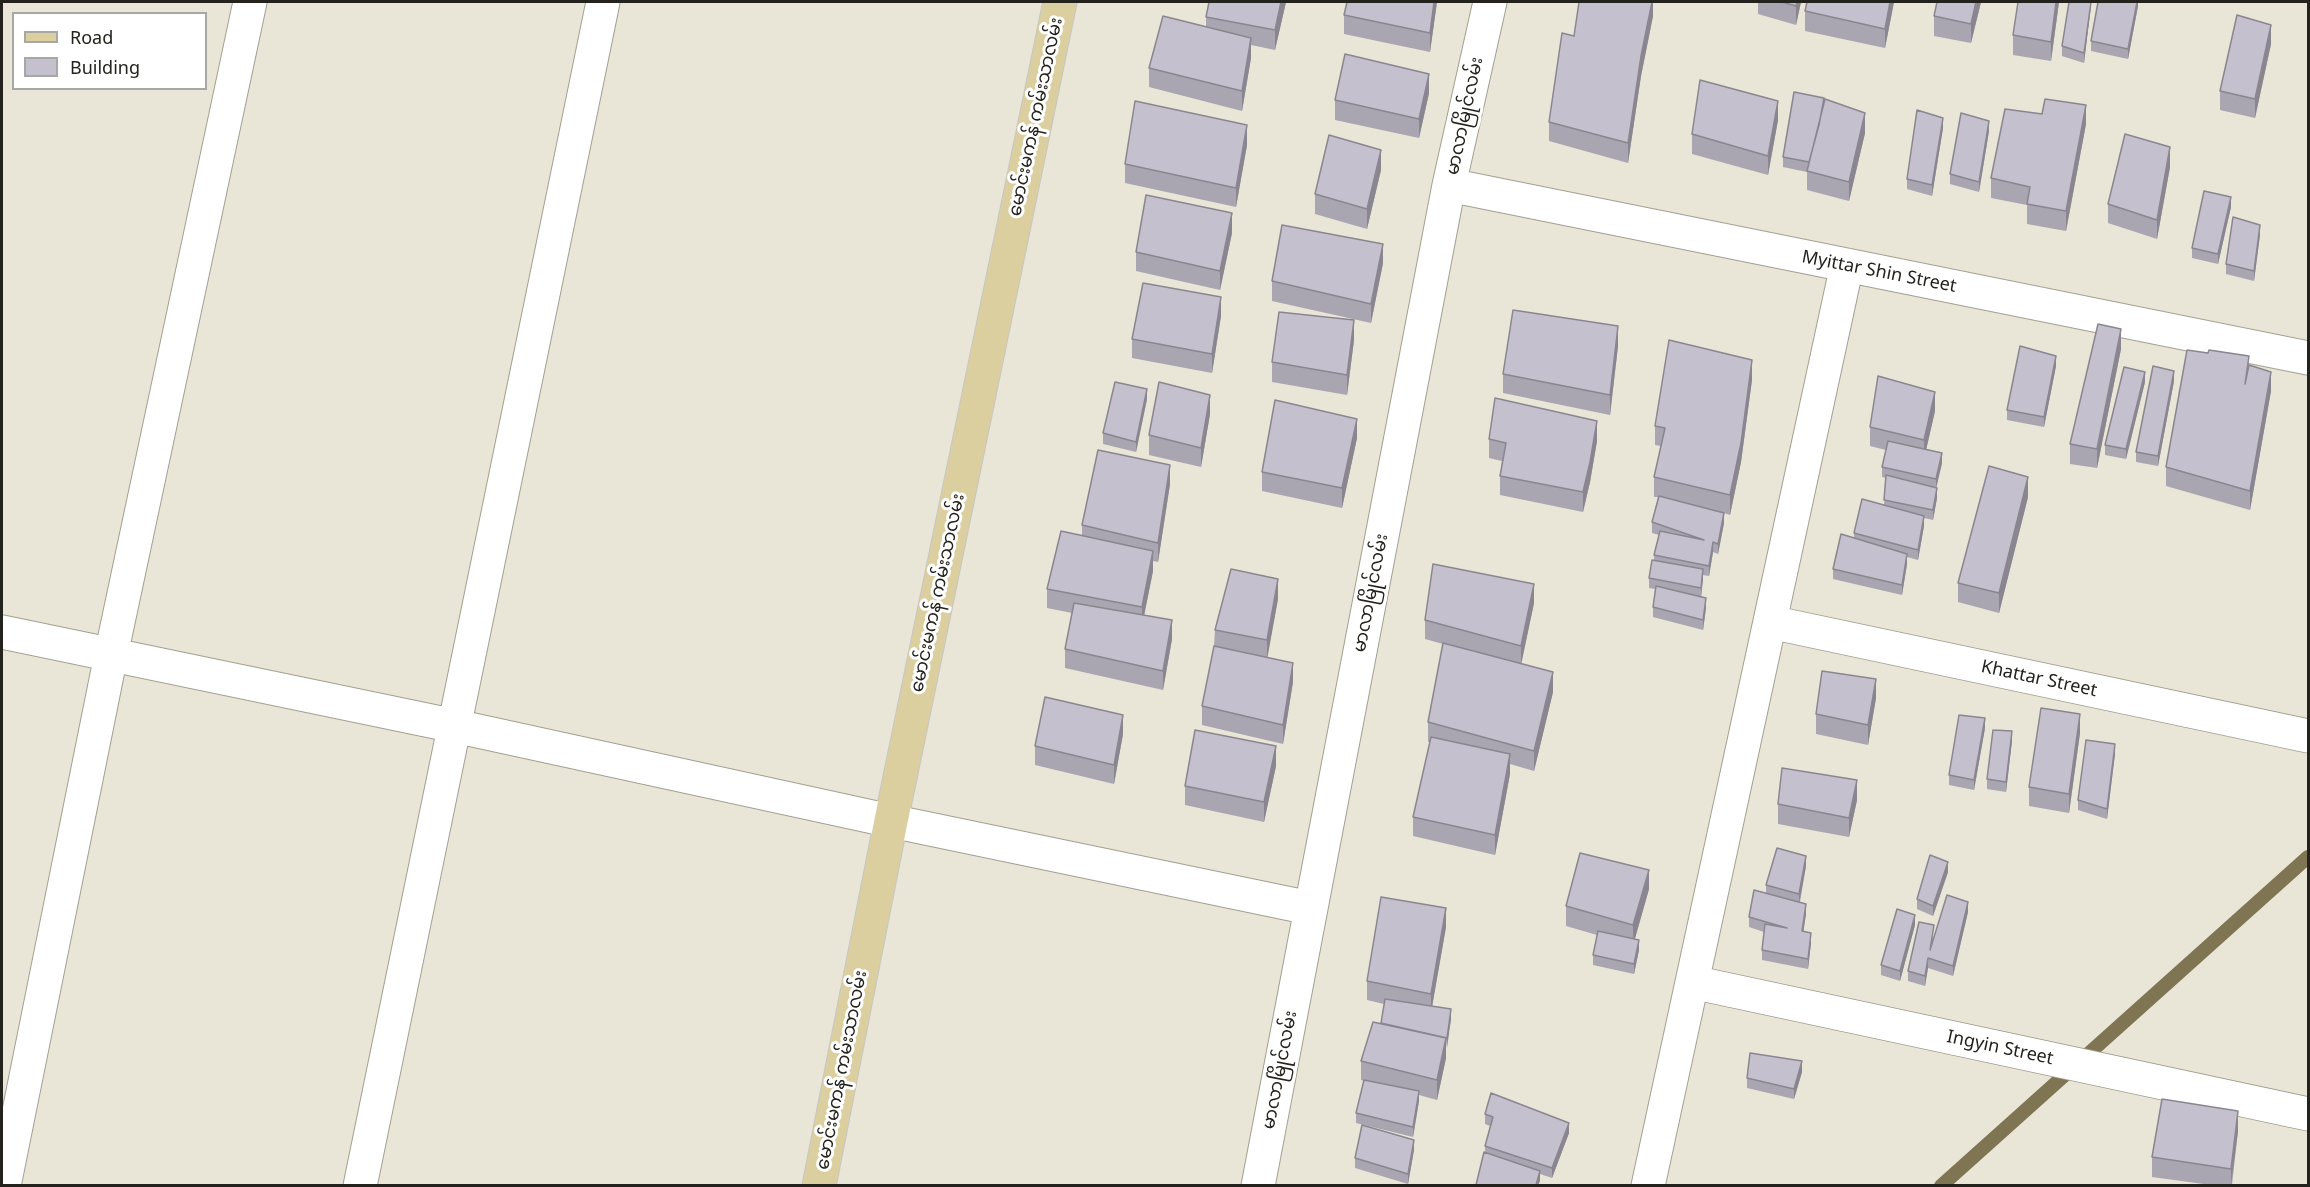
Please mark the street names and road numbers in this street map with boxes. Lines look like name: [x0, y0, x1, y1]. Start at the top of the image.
street label: မောင်းမကန် ကမ်းသာလမ်း: [1004, 16, 1068, 218]
street label: မာလာမြိုင်လမ်း: [1442, 55, 1488, 177]
street label: Myittar Shin Street: [1800, 246, 1958, 298]
street label: မောင်းမကန် ကမ်းသာလမ်း: [906, 492, 970, 694]
street label: မာလာမြိုင်လမ်း: [1349, 532, 1393, 654]
street label: Khattar Street: [1979, 656, 2099, 702]
street label: မောင်းမကန် ကမ်းသာလမ်း: [812, 969, 872, 1171]
street label: မာလာမြိုင်လမ်း: [1258, 1009, 1302, 1131]
street label: Ingyin Street: [1945, 1026, 2055, 1070]

